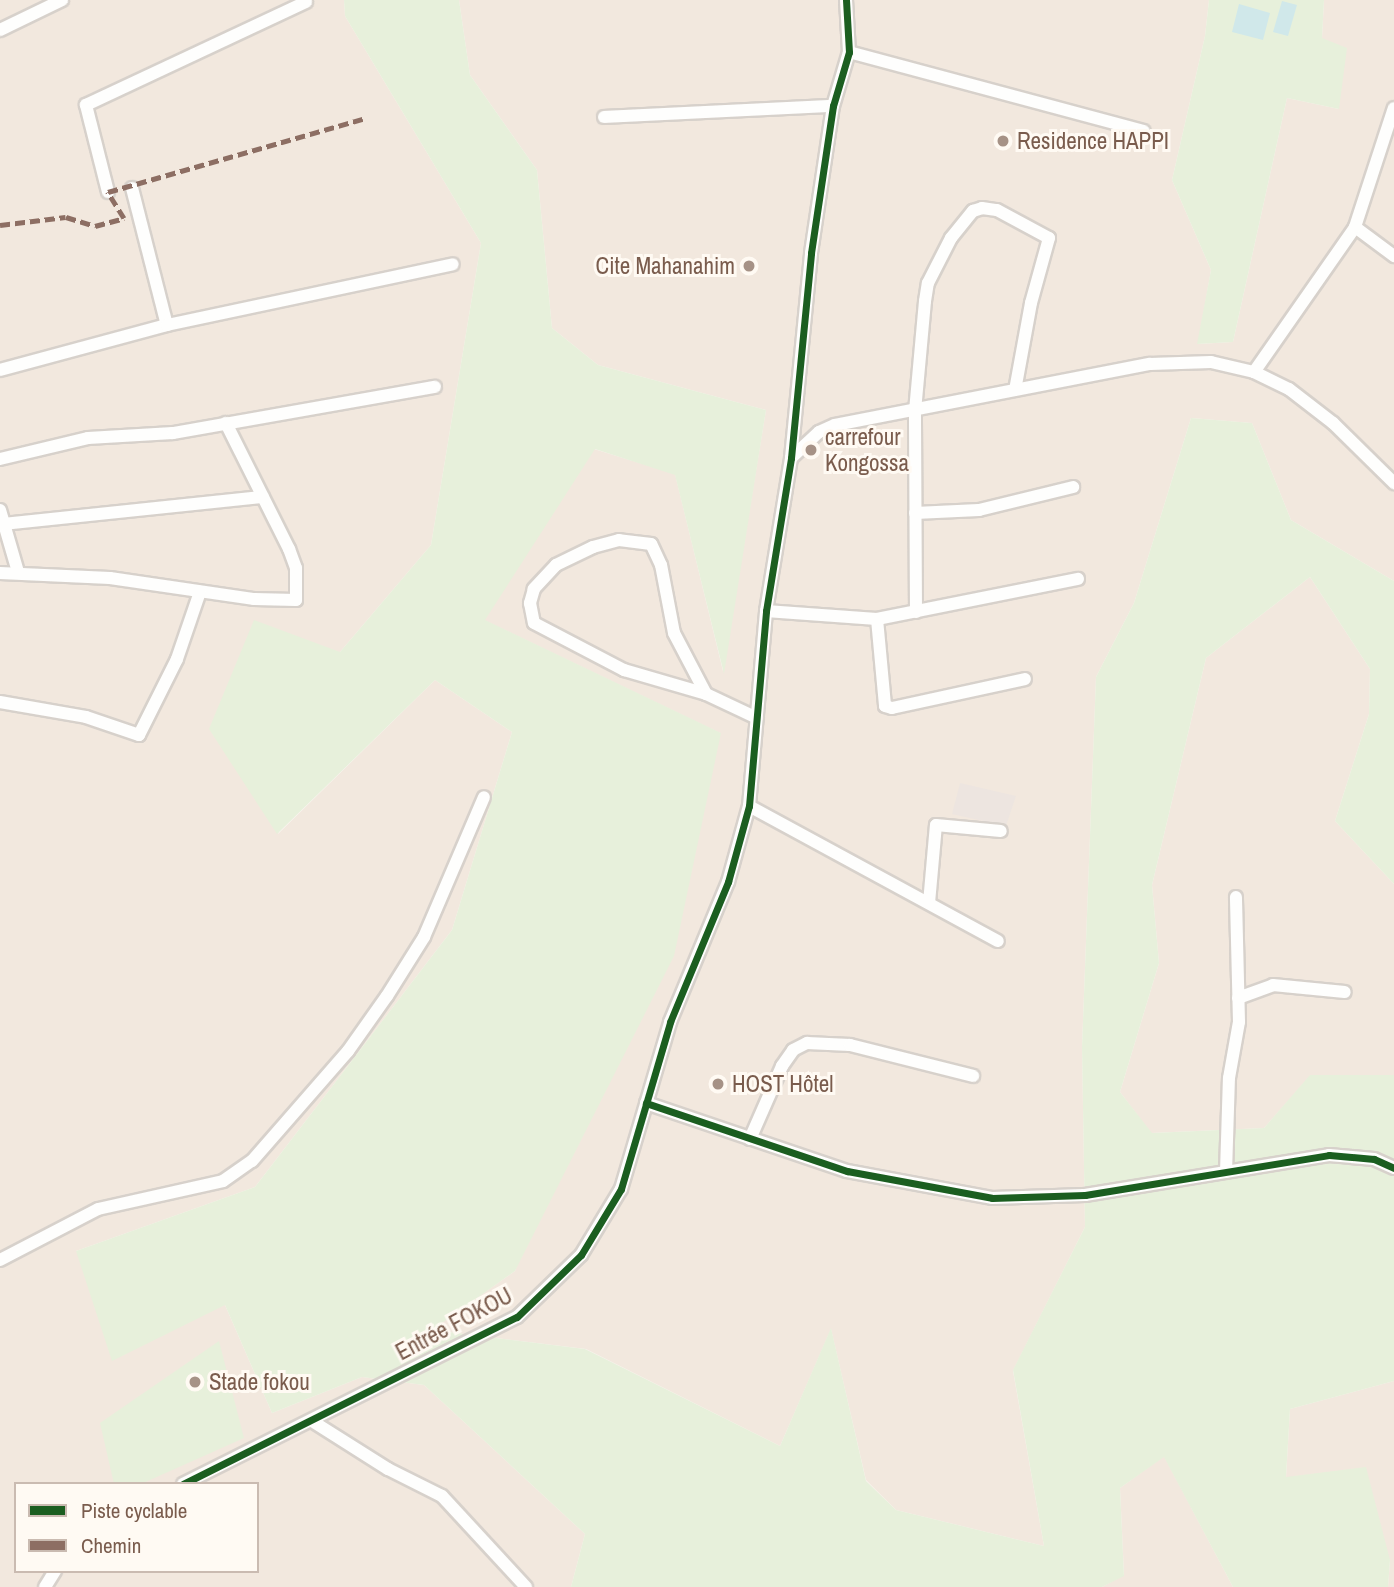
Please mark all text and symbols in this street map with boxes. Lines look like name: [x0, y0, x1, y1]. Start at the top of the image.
place label: Residence HAPPI: [1017, 127, 1169, 155]
marker: Residence HAPPI: [995, 133, 1011, 149]
place label: Cite Mahanahim: [596, 252, 735, 280]
marker: Cite Mahanahim: [741, 258, 757, 274]
place label: carrefour Kongossa: [825, 423, 909, 477]
marker: carrefour Kongossa: [803, 442, 819, 458]
place label: HOST Hôtel: [732, 1070, 834, 1098]
marker: HOST Hôtel: [710, 1076, 726, 1092]
street label: Entrée FOKOU: [391, 1282, 517, 1366]
place label: Stade fokou: [209, 1368, 310, 1396]
marker: Stade fokou: [187, 1374, 203, 1390]
legend: [14, 1482, 259, 1573]
text: Piste cyclable: [81, 1496, 187, 1525]
text: Chemin: [81, 1531, 141, 1560]

